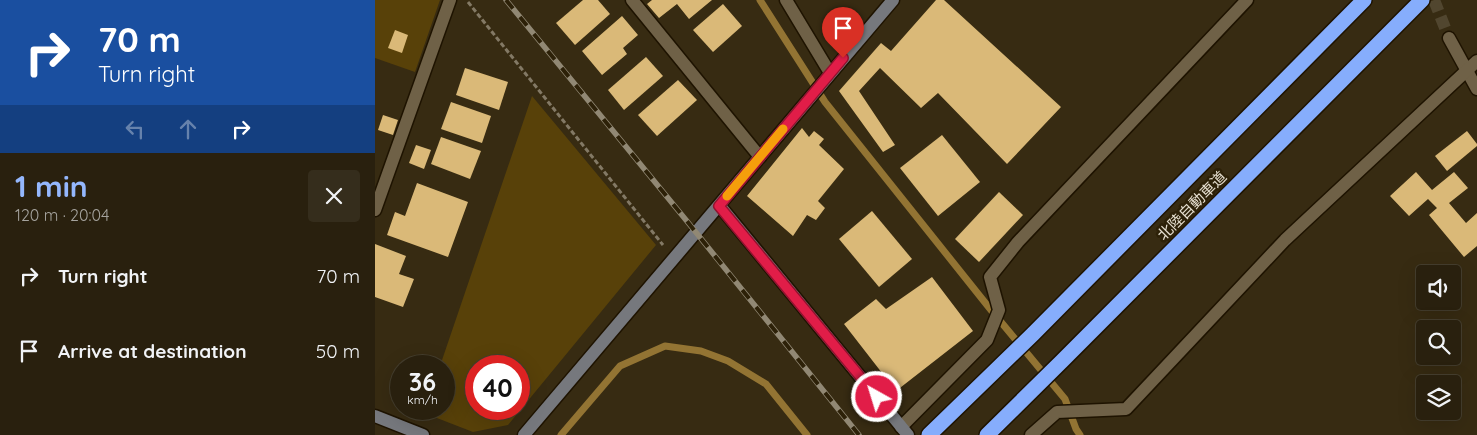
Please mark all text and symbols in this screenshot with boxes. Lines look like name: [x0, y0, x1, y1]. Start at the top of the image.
pin: [822, 7, 864, 58]
icon: arrive: [829, 14, 857, 42]
text: 70 m: [98, 17, 181, 61]
icon: right: [15, 20, 80, 85]
text: Turn right: [98, 60, 195, 88]
icon: left: [121, 115, 149, 143]
icon: ahead: [174, 115, 202, 143]
icon: right: [227, 115, 255, 143]
text: 1 min: [15, 167, 88, 205]
street label: 北陸自動車道: [1153, 167, 1230, 244]
button: close: [308, 170, 360, 222]
text: 120 m · 20:04: [15, 205, 109, 225]
icon: right: [15, 262, 43, 290]
text: Turn right: [58, 264, 147, 288]
text: 70 m: [316, 264, 360, 288]
map controls: [1416, 265, 1461, 420]
button: sound: [1416, 265, 1461, 310]
button: search: [1416, 320, 1461, 365]
icon: arrive: [15, 337, 43, 365]
text: Arrive at destination: [58, 339, 247, 363]
text: 50 m: [316, 339, 360, 363]
speed limit sign: 40: [465, 355, 530, 420]
text: 36: [409, 366, 436, 397]
position arrow: [850, 370, 902, 422]
button: layers: [1416, 375, 1461, 420]
text: km/h: [407, 392, 438, 407]

